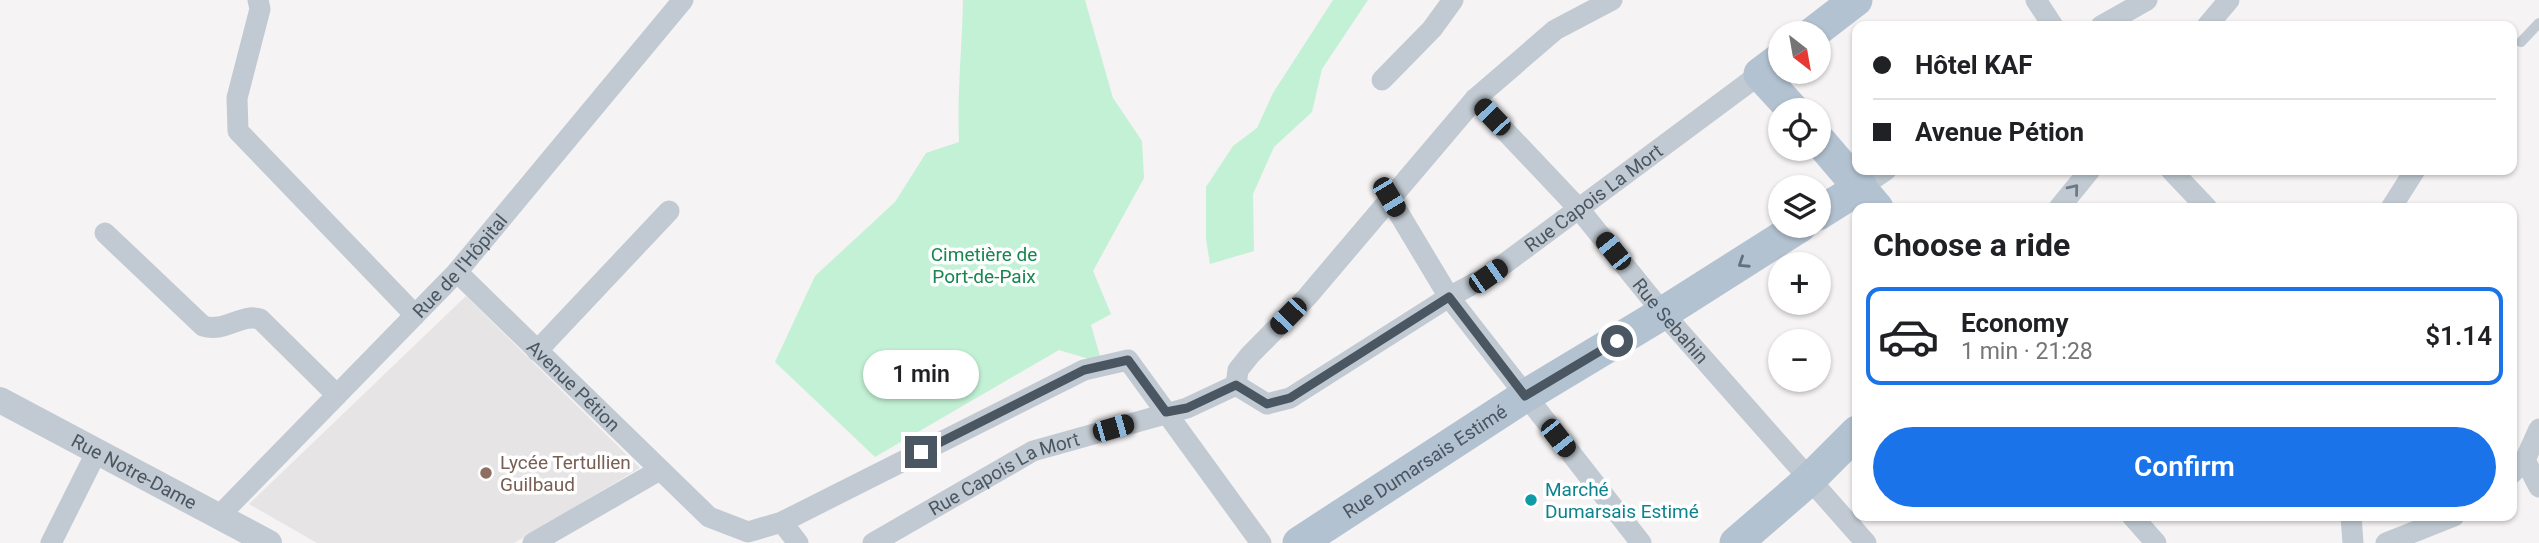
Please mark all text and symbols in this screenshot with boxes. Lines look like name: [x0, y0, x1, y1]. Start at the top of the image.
north arrow: [1768, 21, 1830, 84]
map controls: [1768, 21, 1831, 392]
text: Hôtel KAF: [1915, 50, 2032, 80]
car: [1470, 95, 1515, 139]
button: locate: [1768, 98, 1831, 161]
text: Avenue Pétion: [1915, 117, 2084, 147]
street label: Rue Capois La Mort: [1520, 139, 1667, 257]
car: [1370, 174, 1409, 220]
button: layers: [1768, 175, 1831, 238]
one-way arrow: [2066, 184, 2079, 197]
street label: Rue de l'Hôpital: [408, 209, 512, 323]
text: Choose a ride: [1873, 226, 2070, 264]
car: [1592, 228, 1635, 274]
park label: Cimetière de Port-de-Paix: [931, 243, 1037, 288]
button: +: [1768, 252, 1831, 315]
one-way arrow: [1737, 254, 1750, 267]
car: [1465, 255, 1512, 297]
street label: Rue Sebahin: [1628, 274, 1713, 368]
car: [1266, 294, 1311, 338]
icon: car: [1877, 305, 1940, 368]
text: Economy: [1961, 308, 2068, 338]
text: $1.14: [2425, 321, 2492, 351]
route start: [1601, 325, 1633, 357]
button: −: [1768, 329, 1831, 392]
street label: Avenue Pétion: [522, 336, 625, 436]
text: 1 min · 21:28: [1961, 338, 2093, 365]
callout: 1 min: [863, 350, 979, 400]
text: 1 min: [892, 361, 950, 388]
street label: Rue Dumarsais Estimé: [1339, 400, 1511, 523]
car: [1090, 412, 1137, 444]
car: [1537, 415, 1580, 461]
button: Confirm: [1873, 427, 2496, 507]
street label: Rue Capois La Mort: [925, 428, 1082, 521]
street label: Rue Notre-Dame: [67, 429, 201, 515]
route end: [905, 436, 937, 468]
place label: Lycée Tertullien Guilbaud: [500, 451, 631, 496]
marker: Lycée Tertullien Guilbaud: [478, 465, 494, 481]
place label: Marché Dumarsais Estimé: [1545, 478, 1699, 523]
marker: Marché Dumarsais Estimé: [1523, 492, 1539, 508]

